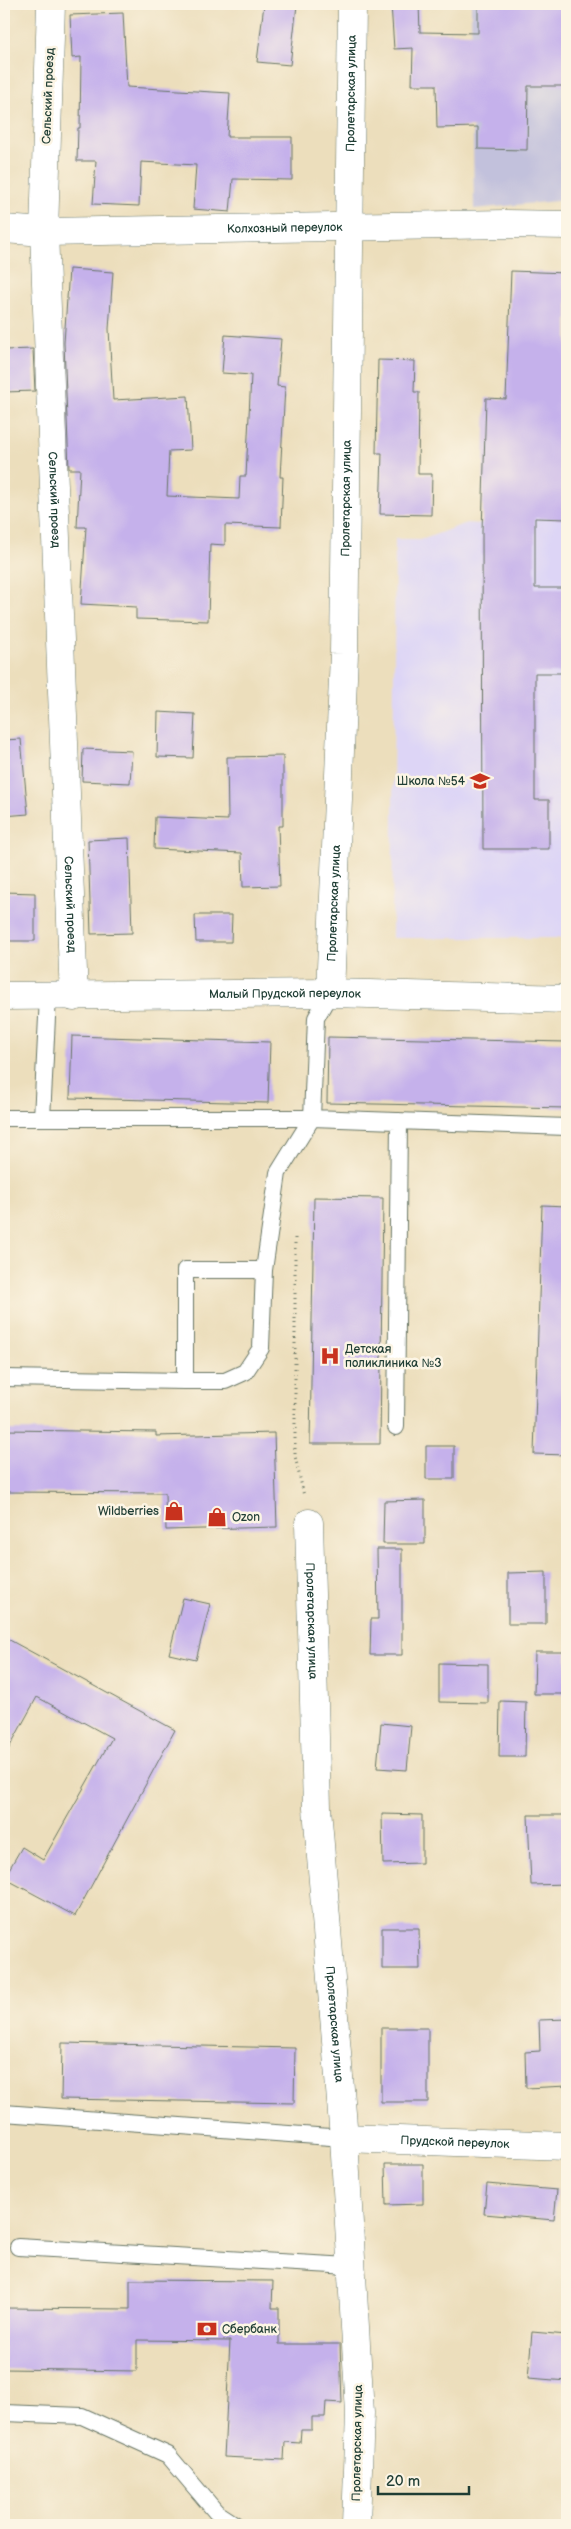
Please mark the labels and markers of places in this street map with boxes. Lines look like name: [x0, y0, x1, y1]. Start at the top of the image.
school or university icon: Школа №54: [469, 770, 491, 792]
place label: Школа №54: [397, 774, 466, 789]
place label: Детская поликлиника №3: [345, 1342, 442, 1371]
hospital icon: Детская поликлиника №3: [319, 1345, 341, 1367]
shop icon: Wildberries: [163, 1500, 185, 1522]
place label: Wildberries: [98, 1504, 159, 1519]
shop icon: Ozon: [206, 1506, 228, 1528]
place label: Ozon: [232, 1510, 260, 1525]
bank icon: Сбербанк: [196, 2318, 218, 2340]
place label: Сбербанк: [222, 2322, 278, 2337]

